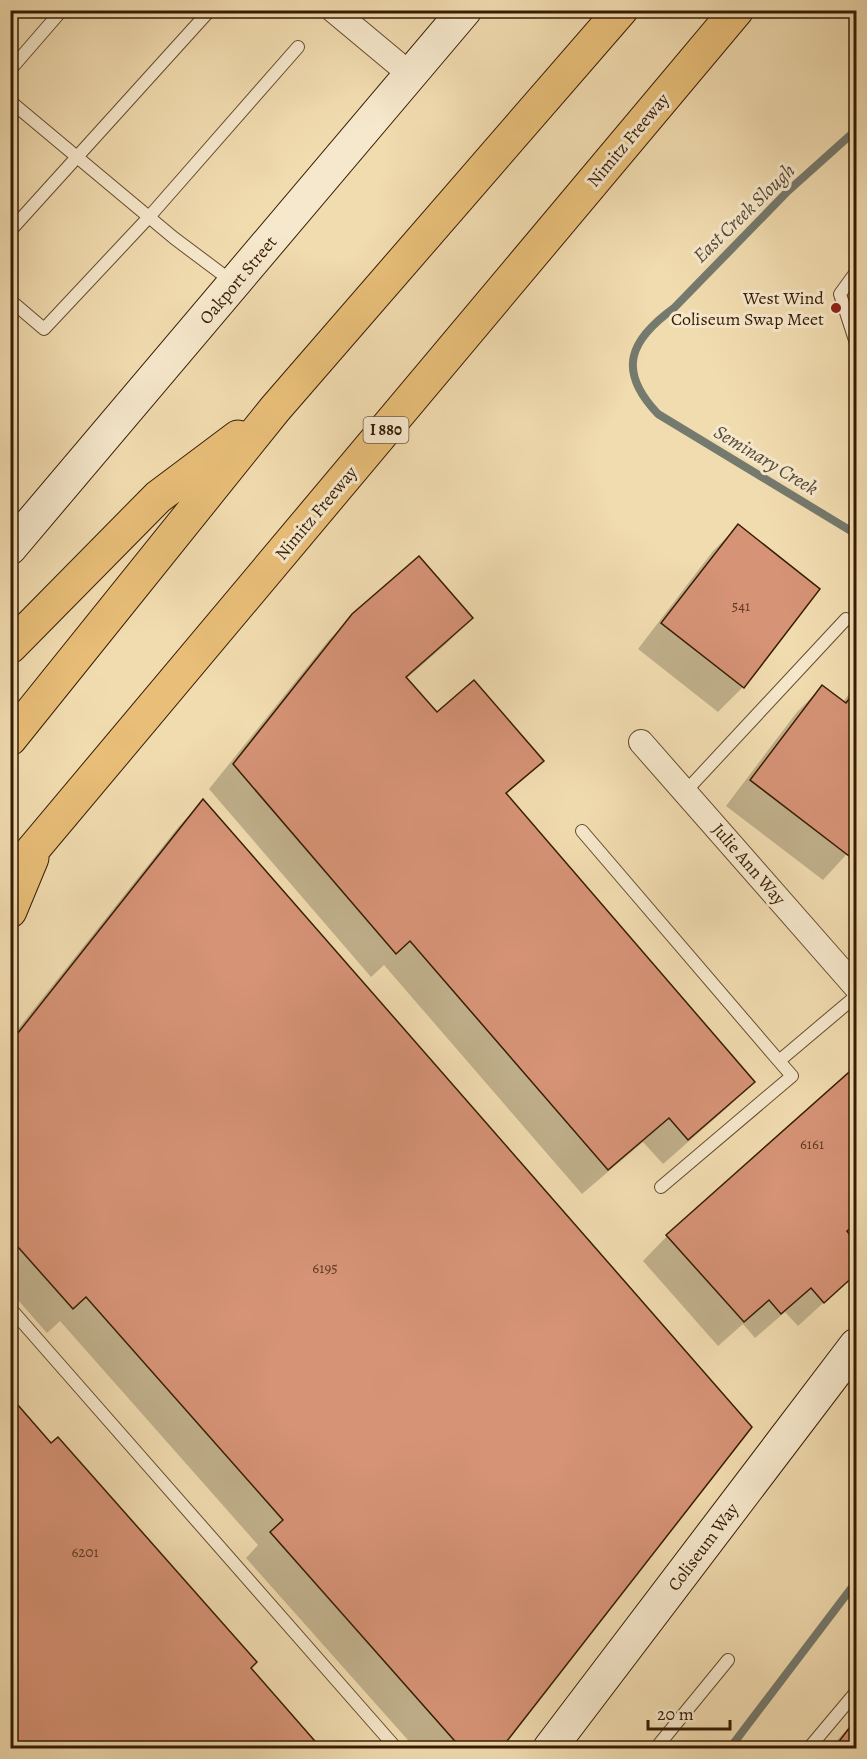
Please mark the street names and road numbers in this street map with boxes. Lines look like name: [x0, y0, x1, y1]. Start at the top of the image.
street label: Nimitz Freeway: [582, 87, 675, 192]
street label: Oakport Street: [194, 231, 282, 329]
road number: I 880: [364, 417, 408, 443]
street label: Nimitz Freeway: [270, 460, 363, 565]
street label: Julie Ann Way: [707, 818, 792, 911]
street label: Coliseum Way: [662, 1497, 745, 1596]

